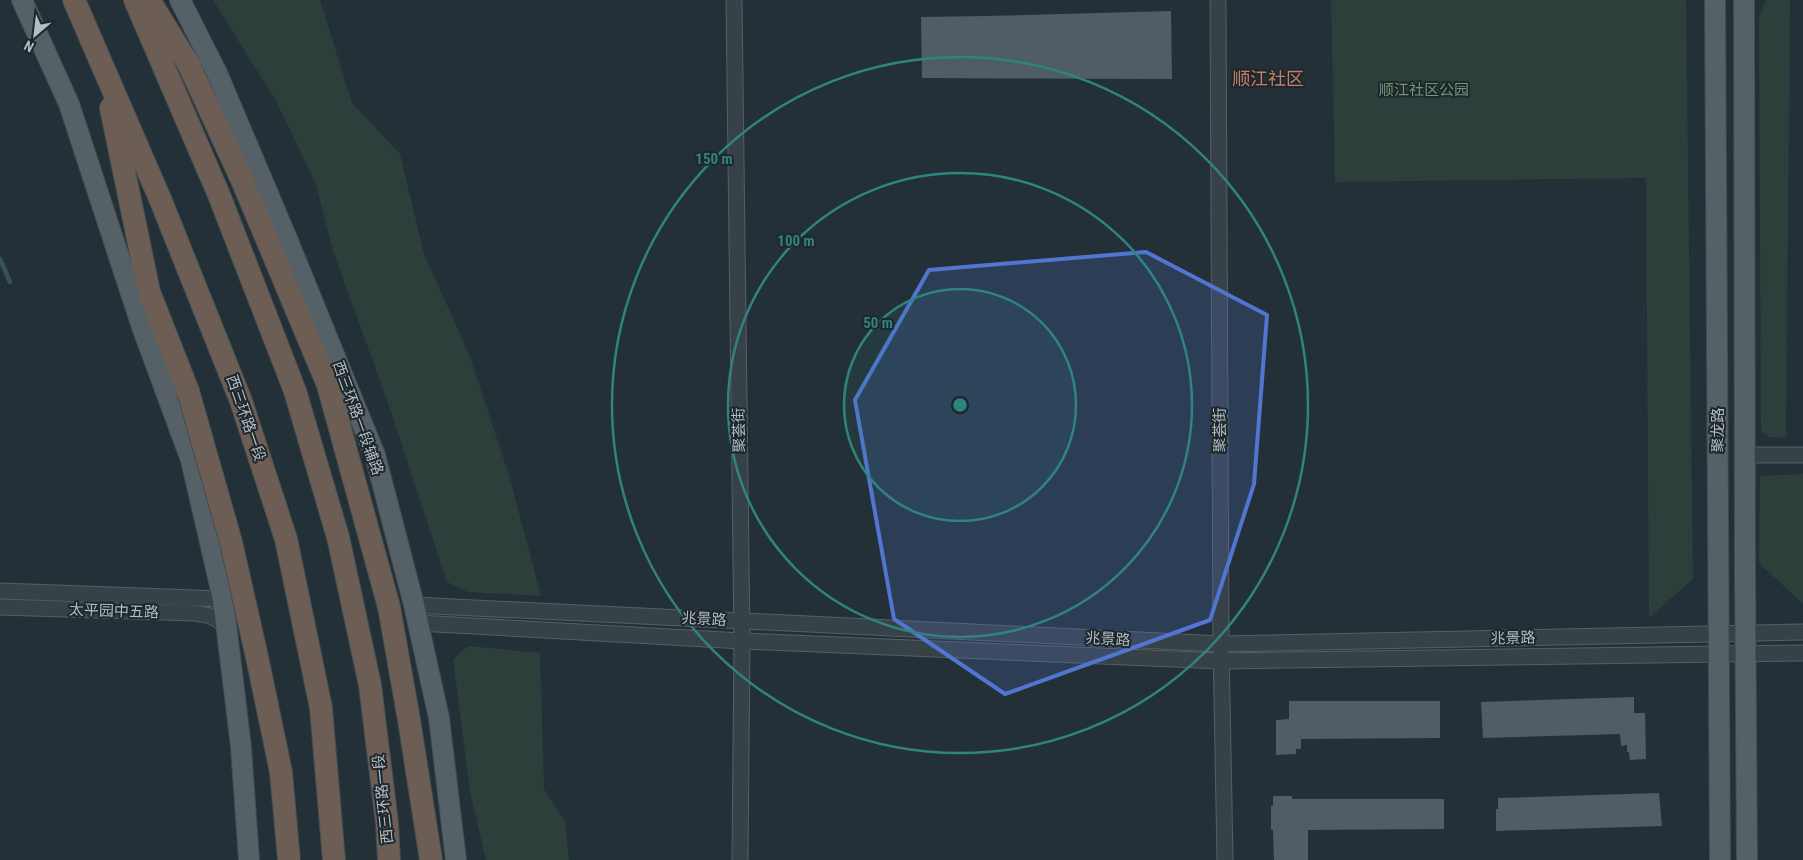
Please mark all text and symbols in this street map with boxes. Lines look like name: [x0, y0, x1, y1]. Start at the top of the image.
north arrow: [10, 10, 60, 60]
text: N: [21, 37, 36, 56]
district label: 顺江社区: [1232, 68, 1304, 89]
park label: 顺江社区公园: [1379, 81, 1469, 99]
text: 150 m: [695, 150, 733, 168]
text: 100 m: [777, 232, 815, 250]
text: 50 m: [863, 314, 893, 332]
street label: 西三环路一段辅路: [329, 359, 387, 477]
street label: 西三环路一段: [223, 373, 269, 463]
centre of rings: [951, 396, 969, 414]
street label: 聚荟街: [730, 407, 748, 453]
street label: 聚荟街: [1211, 407, 1229, 453]
street label: 聚龙路: [1709, 407, 1727, 453]
street label: 太平园中五路: [69, 600, 159, 622]
street label: 兆景路: [681, 609, 727, 629]
street label: 兆景路: [1085, 629, 1131, 649]
street label: 兆景路: [1490, 629, 1536, 647]
street label: 西三环路一段: [369, 753, 397, 845]

